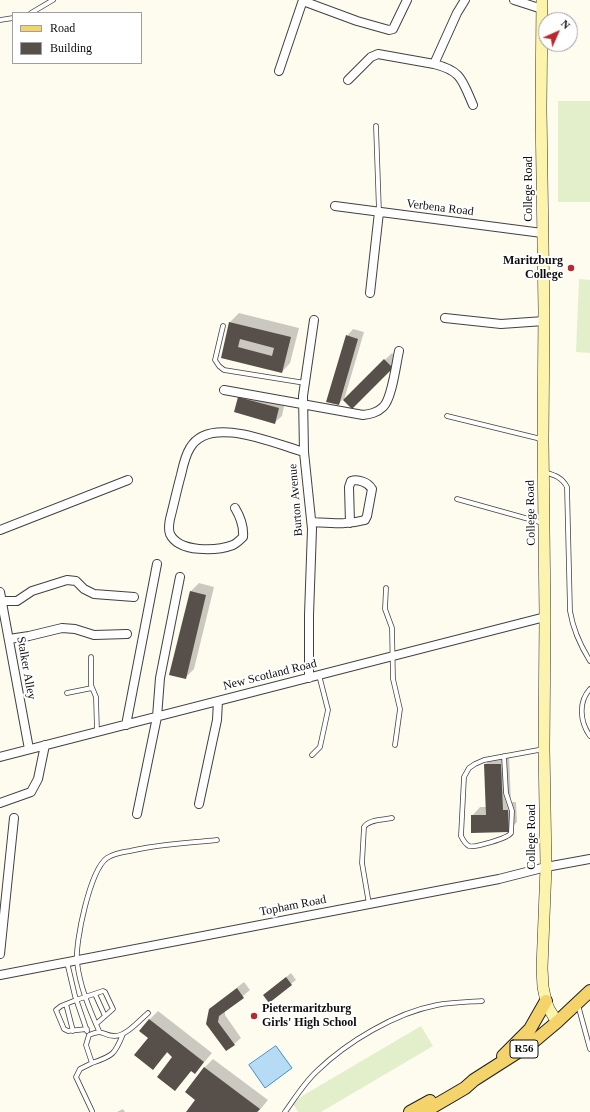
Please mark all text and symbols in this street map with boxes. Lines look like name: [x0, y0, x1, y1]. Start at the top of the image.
legend: [12, 12, 142, 64]
north arrow: [538, 12, 578, 52]
text: N: [559, 17, 573, 31]
text: Road: [50, 21, 75, 35]
text: Building: [50, 41, 92, 55]
street label: College Road: [522, 156, 536, 222]
street label: Verbena Road: [406, 197, 474, 219]
place label: Maritzburg College: [503, 254, 563, 282]
marker: Maritzburg College: [566, 263, 576, 273]
street label: Burton Avenue: [286, 463, 306, 537]
street label: College Road: [523, 480, 539, 546]
street label: Stalker Alley: [13, 635, 39, 701]
street label: New Scotland Road: [222, 656, 318, 694]
street label: College Road: [525, 804, 539, 870]
street label: Topham Road: [259, 892, 327, 920]
place label: Pietermaritzburg Girls' High School: [262, 1002, 357, 1030]
marker: Pietermaritzburg Girls' High School: [249, 1011, 259, 1021]
road number: R56: [510, 1040, 538, 1058]

